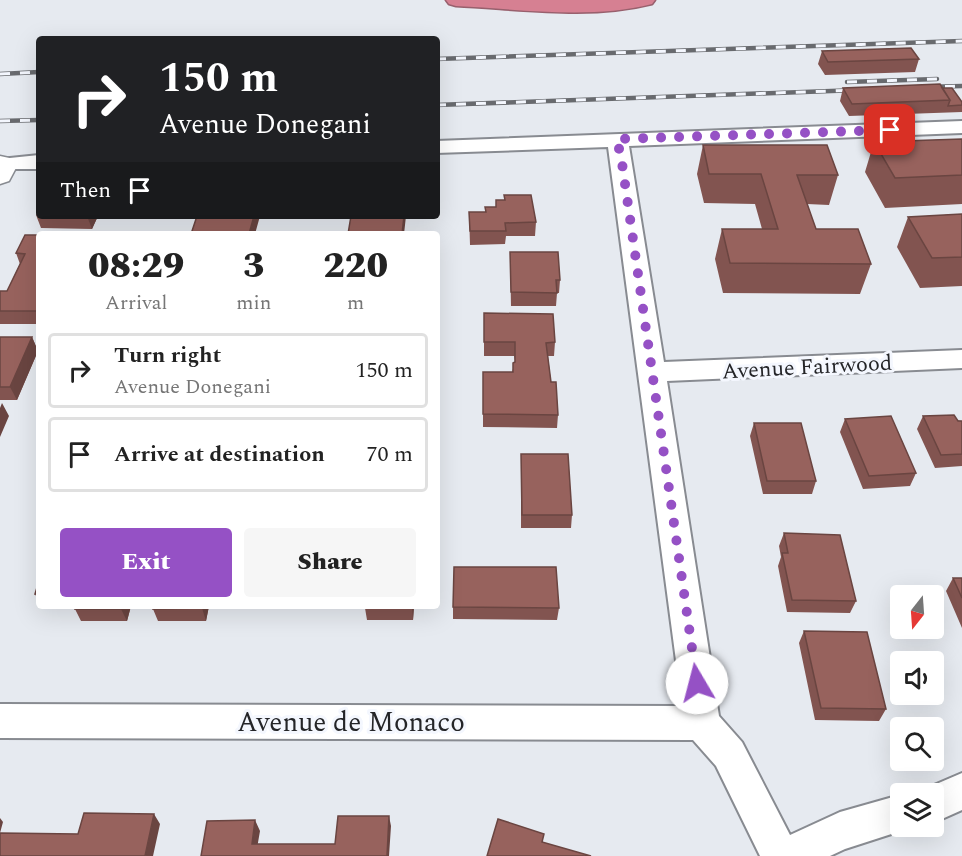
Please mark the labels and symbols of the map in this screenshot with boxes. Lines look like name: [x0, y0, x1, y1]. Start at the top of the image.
pin: [864, 104, 915, 155]
street label: Avenue Fairwood: [721, 347, 893, 388]
north arrow: [890, 585, 944, 639]
position arrow: [665, 651, 729, 715]
street label: Avenue de Monaco: [237, 702, 465, 744]

